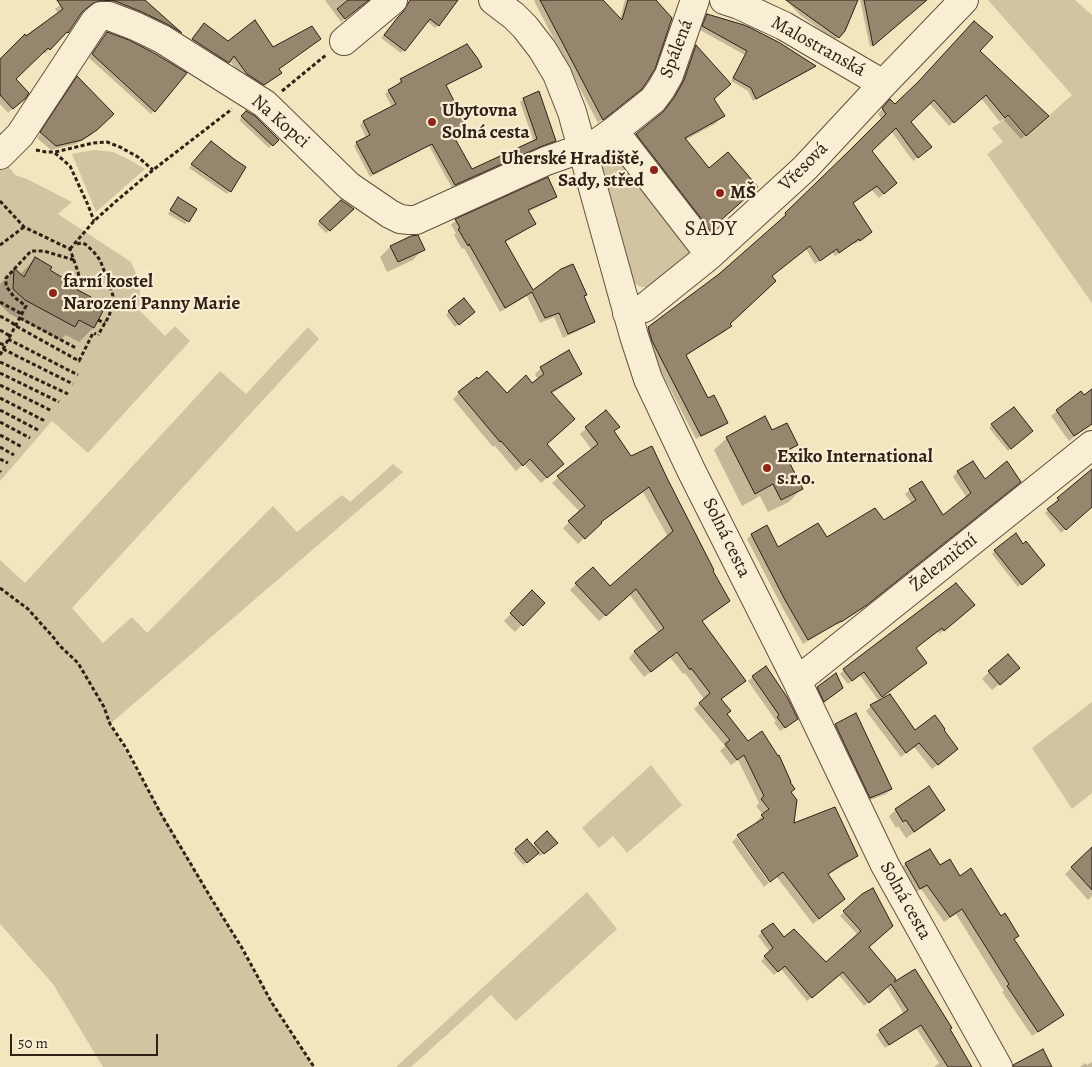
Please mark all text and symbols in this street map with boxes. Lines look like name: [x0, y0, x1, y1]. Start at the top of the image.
street label: Malostranská: [767, 12, 869, 82]
street label: Spálená: [655, 16, 699, 82]
street label: Na Kopci: [246, 90, 314, 154]
place label: Ubytovna Solná cesta: [442, 100, 530, 144]
marker: Ubytovna Solná cesta: [426, 116, 438, 128]
street label: Vřesová: [775, 138, 833, 196]
place label: Uherské Hradiště, Sady, střed: [501, 148, 644, 192]
marker: Uherské Hradiště, Sady, střed: [648, 164, 660, 176]
place label: MŠ: [730, 182, 756, 204]
marker: MŠ: [714, 187, 726, 199]
district label: SADY: [684, 217, 738, 243]
place label: farní kostel Narození Panny Marie: [63, 271, 240, 315]
marker: farní kostel Narození Panny Marie: [47, 287, 59, 299]
place label: Exiko International s.r.o.: [777, 446, 933, 490]
marker: Exiko International s.r.o.: [761, 462, 773, 474]
street label: Solná cesta: [697, 494, 755, 582]
street label: Železniční: [906, 529, 982, 597]
street label: Solná cesta: [874, 858, 936, 944]
scale bar: [12, 1024, 160, 1056]
text: 50 m: [18, 1033, 48, 1053]

